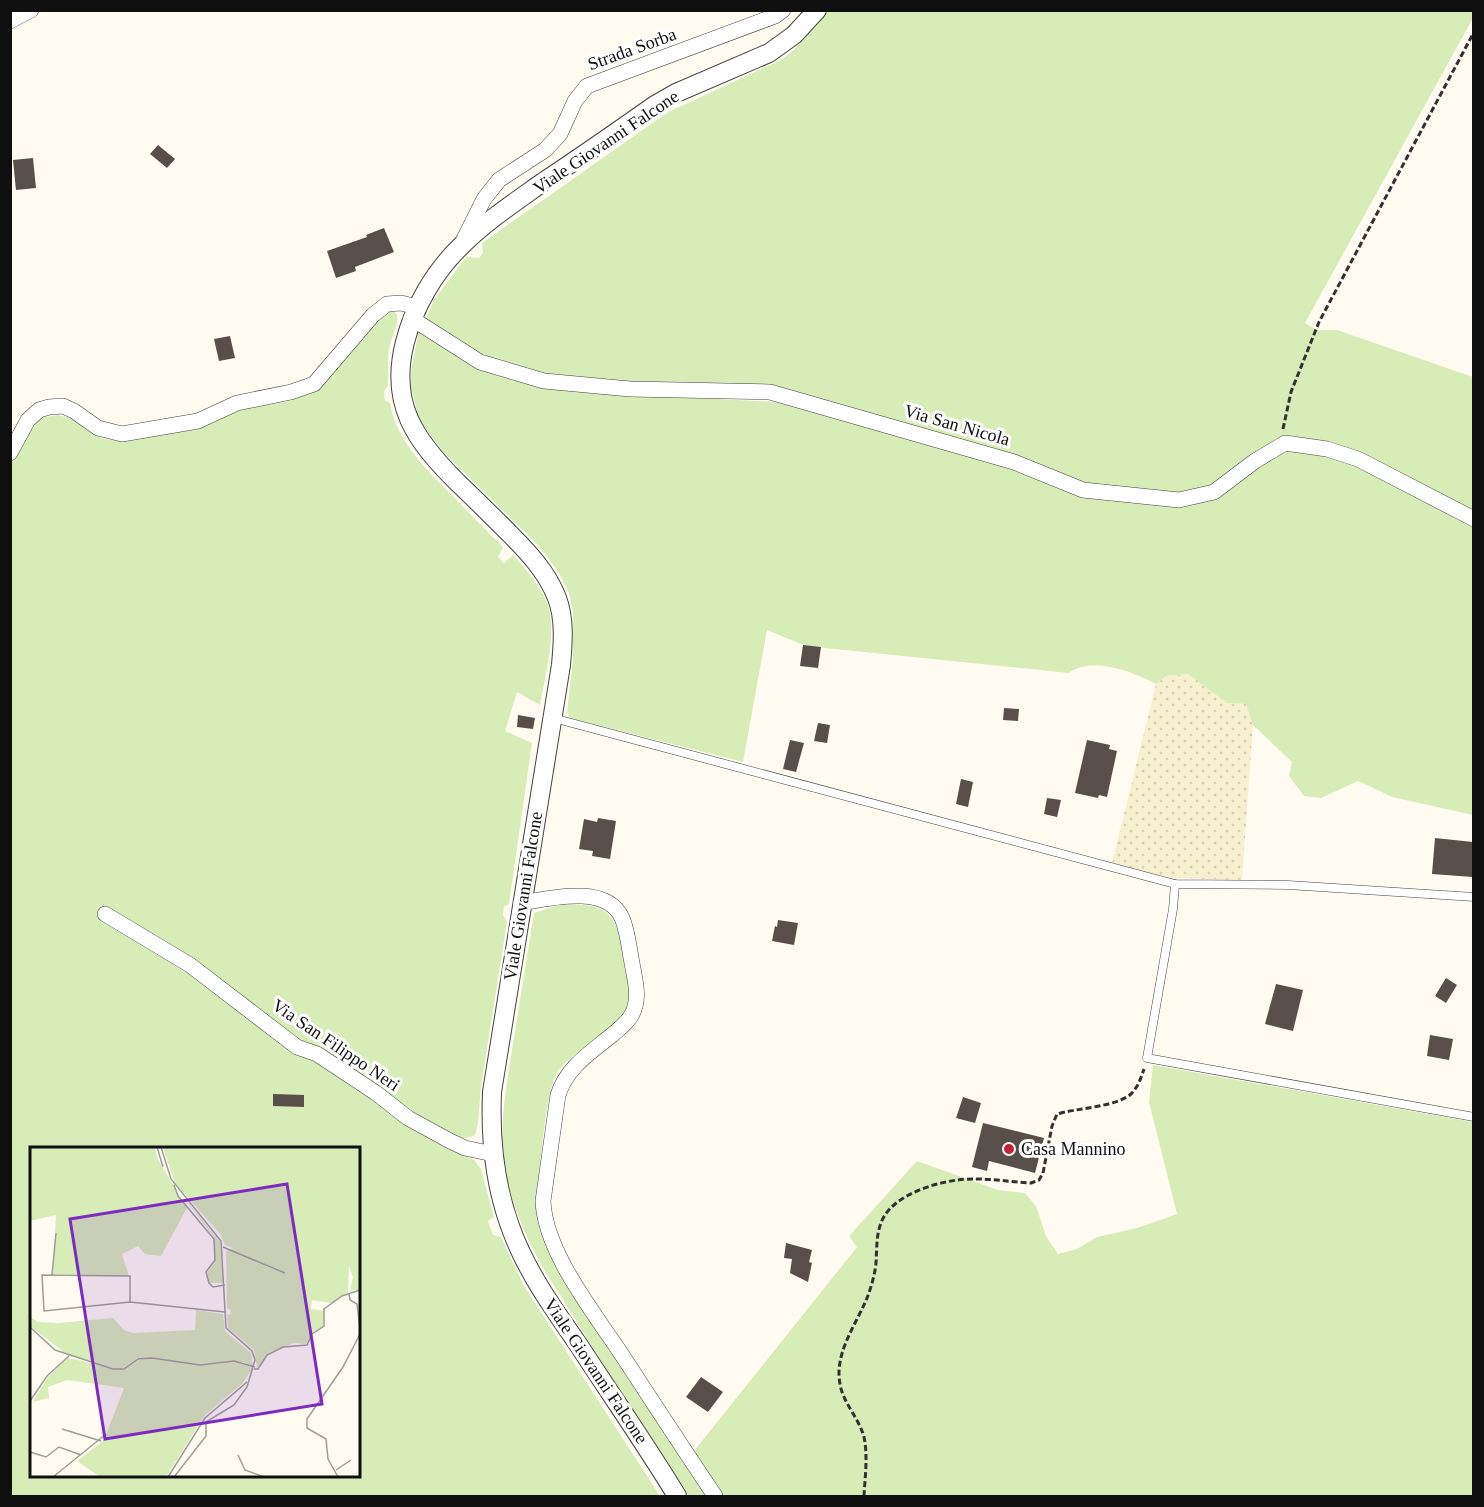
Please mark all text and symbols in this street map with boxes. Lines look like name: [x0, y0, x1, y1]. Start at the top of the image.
street label: Strada Sorba: [585, 24, 679, 74]
street label: Viale Giovanni Falcone: [530, 86, 682, 198]
street label: Via San Nicola: [902, 400, 1012, 450]
street label: Viale Giovanni Falcone: [500, 810, 546, 982]
street label: Via San Filippo Neri: [268, 995, 404, 1095]
place label: Casa Mannino: [1021, 1139, 1125, 1159]
marker: Casa Mannino: [1002, 1142, 1016, 1156]
inset map: [30, 1147, 360, 1477]
street label: Viale Giovanni Falcone: [540, 1295, 652, 1447]

